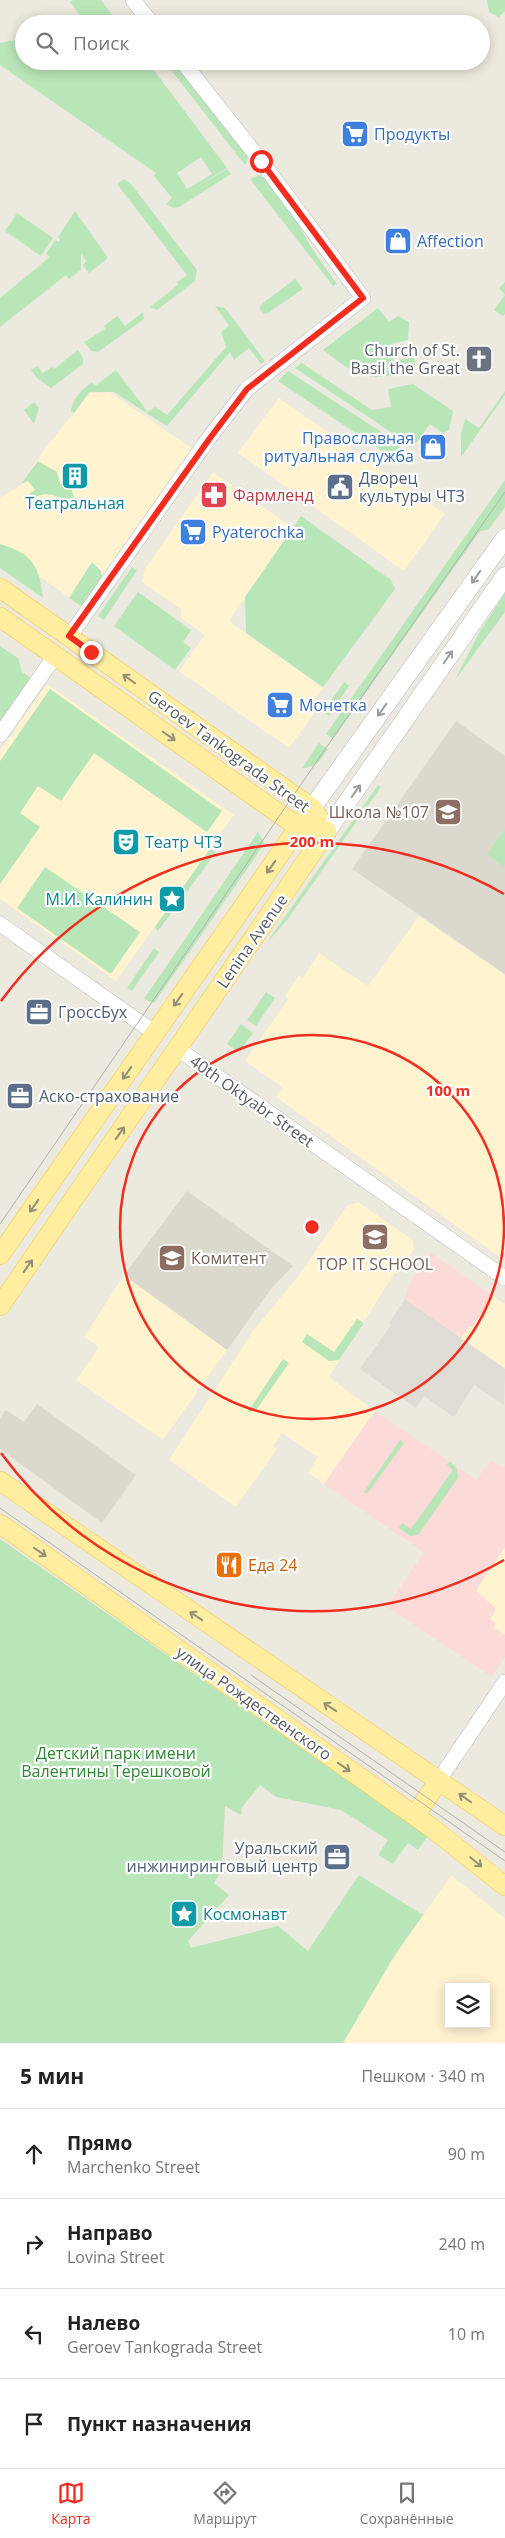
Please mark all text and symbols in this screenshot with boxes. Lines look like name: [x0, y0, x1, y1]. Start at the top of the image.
search box: [15, 15, 490, 70]
icon: search: [33, 29, 61, 57]
text: Поиск: [73, 30, 129, 56]
supermarket icon: Продукты: [340, 119, 370, 149]
place label: Продукты: [374, 123, 450, 145]
route start: [250, 150, 273, 173]
shop icon: Affection: [383, 226, 413, 256]
place label: Affection: [417, 230, 484, 252]
place label: Church of St. Basil the Great: [351, 339, 460, 379]
church icon: Church of St. Basil the Great: [464, 344, 494, 374]
place label: Православная ритуальная служба: [264, 427, 414, 467]
shop icon: Православная ритуальная служба: [418, 432, 448, 462]
building icon: Театральная: [60, 461, 90, 491]
place label: Дворец культуры ЧТЗ: [359, 467, 465, 507]
public building icon: Дворец культуры ЧТЗ: [325, 472, 355, 502]
pharmacy icon: Фармленд: [199, 480, 229, 510]
place label: Фармленд: [233, 484, 314, 506]
place label: Театральная: [25, 492, 125, 514]
supermarket icon: Pyaterochka: [178, 517, 208, 547]
place label: Pyaterochka: [212, 521, 304, 543]
one-way arrow: [471, 570, 481, 584]
route end: [80, 641, 103, 664]
one-way arrow: [443, 651, 453, 665]
one-way arrow: [122, 674, 136, 684]
street label: Geroev Tankograda Street: [144, 685, 315, 817]
supermarket icon: Монетка: [265, 690, 295, 720]
place label: Монетка: [299, 694, 367, 716]
one-way arrow: [377, 703, 387, 717]
one-way arrow: [161, 731, 175, 741]
one-way arrow: [351, 784, 361, 798]
school or university icon: Школа №107: [433, 797, 463, 827]
place label: Школа №107: [329, 801, 429, 823]
theatre icon: Театр ЧТЗ: [111, 827, 141, 857]
place label: Театр ЧТЗ: [145, 831, 222, 853]
text: 200 m: [290, 831, 334, 851]
one-way arrow: [266, 860, 276, 874]
place icon: М.И. Калинин: [157, 884, 187, 914]
place label: М.И. Калинин: [45, 888, 153, 910]
street label: Lenina Avenue: [212, 890, 292, 992]
one-way arrow: [173, 993, 183, 1007]
office icon: ГроссБух: [24, 997, 54, 1027]
place label: ГроссБух: [58, 1001, 128, 1023]
street label: 40th Oktyabr Street: [186, 1050, 319, 1152]
one-way arrow: [122, 1066, 132, 1080]
text: 100 m: [426, 1080, 470, 1100]
office icon: Аско-страхование: [5, 1081, 35, 1111]
place label: Аско-страхование: [39, 1085, 179, 1107]
one-way arrow: [115, 1126, 125, 1140]
one-way arrow: [29, 1199, 39, 1213]
centre of rings: [303, 1218, 321, 1236]
school or university icon: TOP IT SCHOOL: [360, 1222, 390, 1252]
school or university icon: Комитент: [157, 1243, 187, 1273]
place label: Комитент: [191, 1247, 267, 1269]
place label: TOP IT SCHOOL: [317, 1253, 433, 1275]
one-way arrow: [23, 1260, 33, 1274]
one-way arrow: [33, 1547, 47, 1557]
restaurant icon: Еда 24: [214, 1550, 244, 1580]
place label: Еда 24: [248, 1554, 297, 1576]
one-way arrow: [189, 1611, 203, 1621]
street label: улица Рождественского: [172, 1641, 336, 1765]
one-way arrow: [324, 1702, 338, 1712]
park label: Детский парк имени Валентины Терешковой: [21, 1742, 211, 1782]
one-way arrow: [337, 1761, 350, 1772]
one-way arrow: [458, 1793, 472, 1803]
place label: Уральский инжиниринговый центр: [127, 1837, 318, 1877]
office icon: Уральский инжиниринговый центр: [322, 1842, 352, 1872]
one-way arrow: [469, 1857, 482, 1868]
place icon: Космонавт: [169, 1899, 199, 1929]
place label: Космонавт: [203, 1903, 288, 1925]
map controls: [445, 1983, 490, 2028]
button: layers: [445, 1983, 490, 2028]
text: 5 мин: [20, 2062, 84, 2090]
text: Пешком · 340 m: [362, 2065, 485, 2087]
text: Прямо: [67, 2130, 132, 2156]
icon: ahead: [20, 2140, 48, 2168]
text: 90 m: [448, 2143, 485, 2165]
text: Marchenko Street: [67, 2156, 200, 2178]
text: Направо: [67, 2220, 153, 2246]
icon: right: [20, 2230, 48, 2258]
text: 240 m: [439, 2233, 485, 2255]
text: Lovina Street: [67, 2246, 165, 2268]
text: Налево: [67, 2310, 140, 2336]
icon: left: [20, 2320, 48, 2348]
text: 10 m: [448, 2323, 485, 2345]
text: Geroev Tankograda Street: [67, 2336, 262, 2358]
icon: arrive: [20, 2410, 48, 2438]
text: Пункт назначения: [67, 2411, 252, 2437]
tab: Карта: [51, 2479, 91, 2528]
tab: Маршрут: [193, 2479, 257, 2528]
tab: Сохранённые: [360, 2479, 454, 2528]

